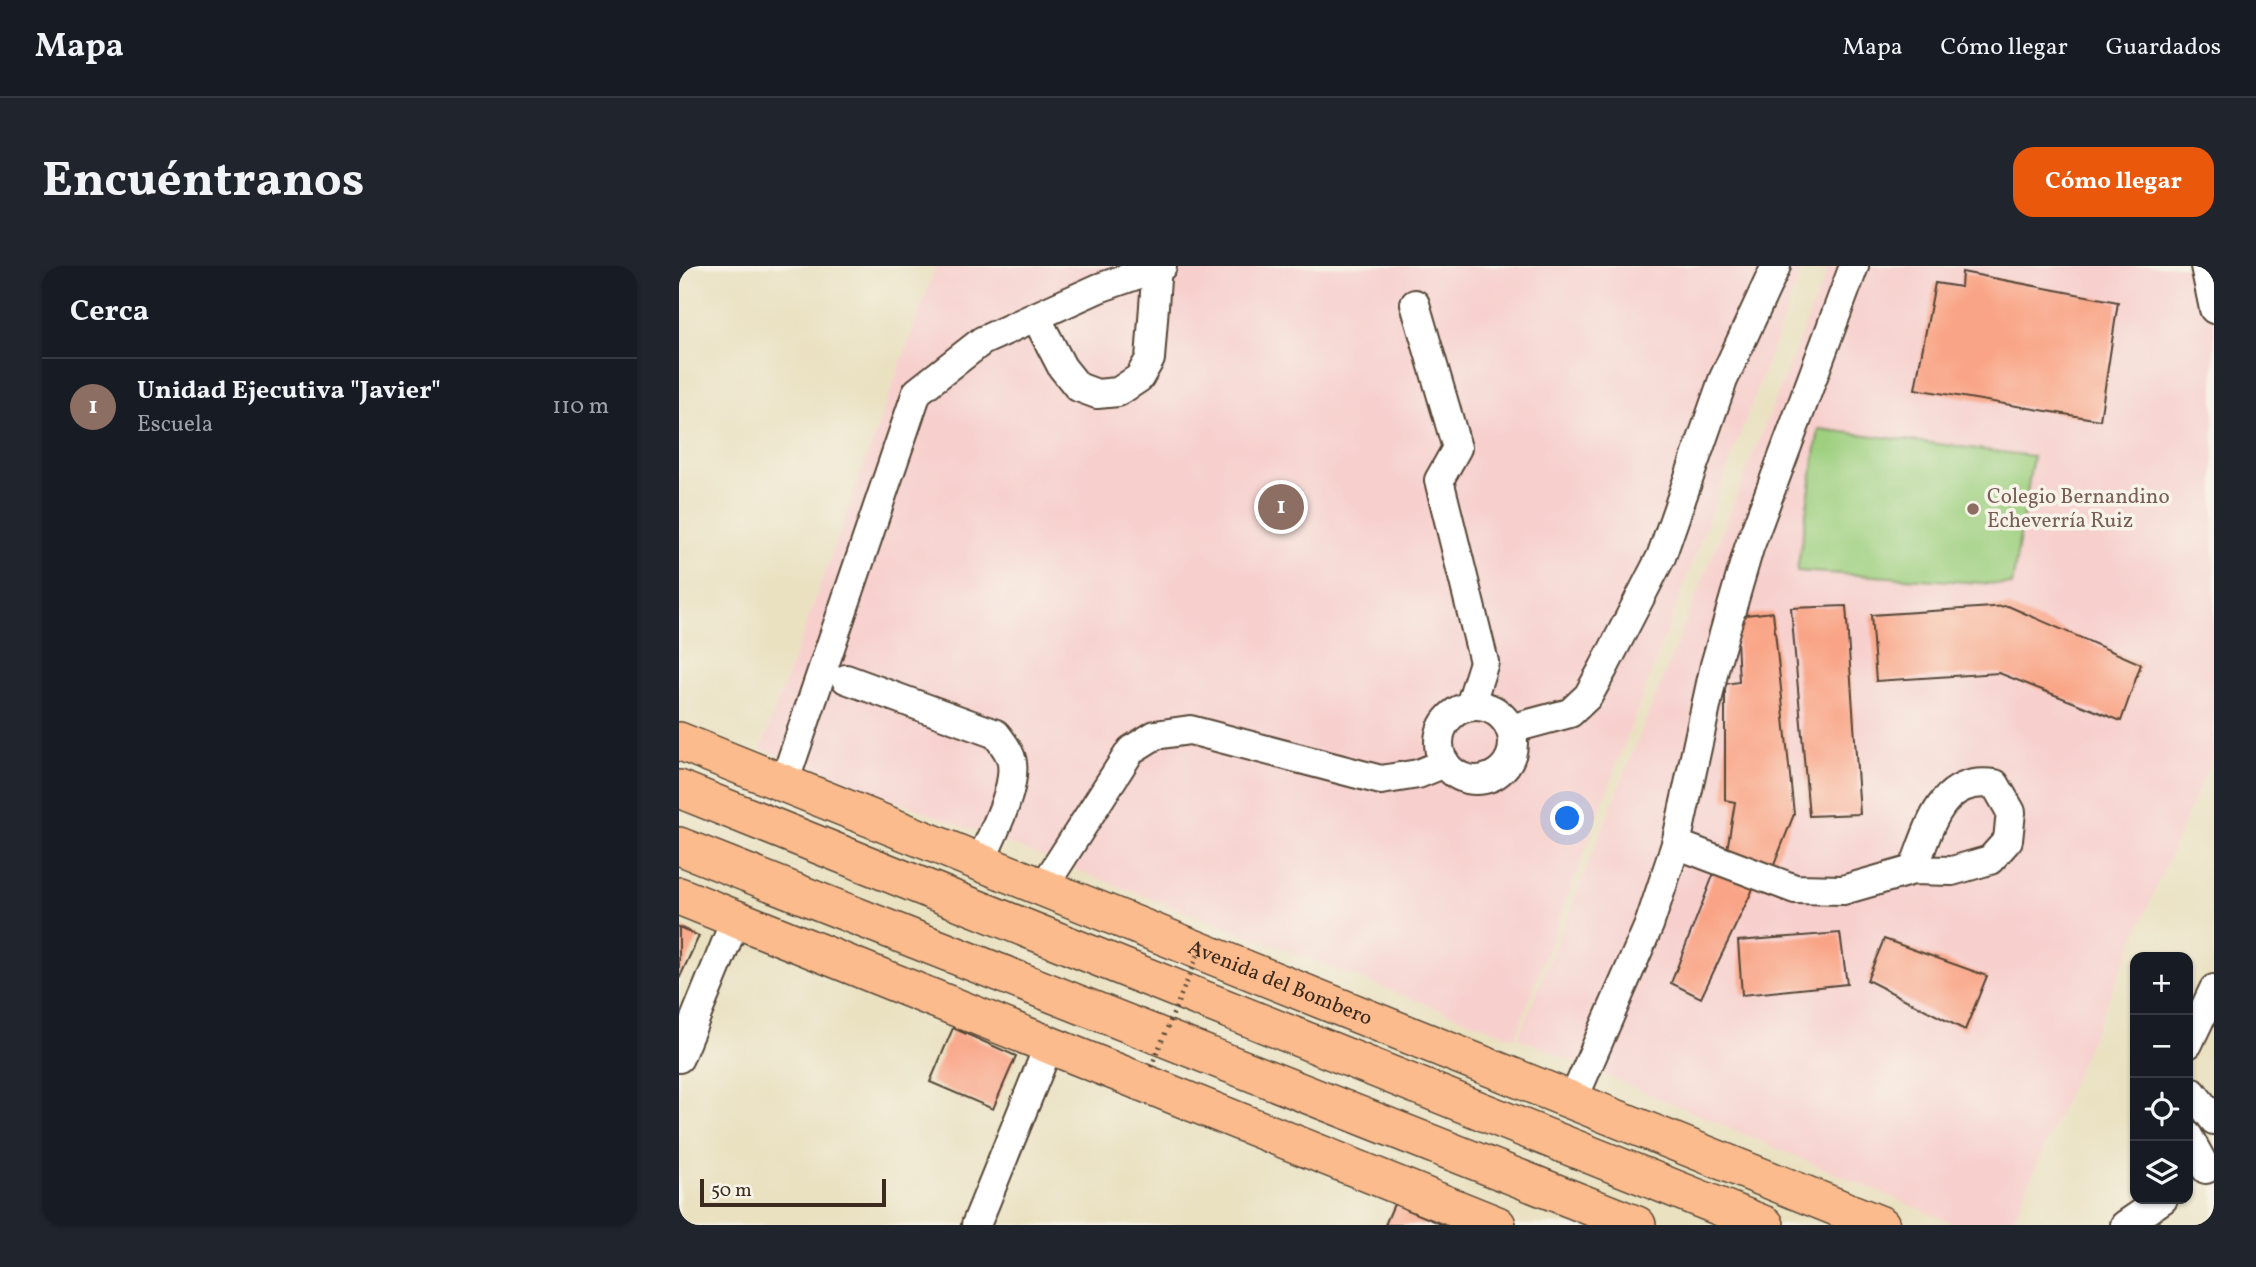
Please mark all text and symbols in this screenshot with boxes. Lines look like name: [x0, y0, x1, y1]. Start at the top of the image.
text: Mapa: [35, 25, 124, 71]
text: Mapa: [1843, 31, 1903, 65]
text: Cómo llegar: [1941, 31, 2068, 65]
text: Guardados: [2106, 31, 2221, 65]
button: Cómo llegar: [2013, 147, 2214, 217]
text: Encuéntranos: [42, 148, 364, 217]
text: Cerca: [70, 291, 149, 333]
text: Unidad Ejecutiva "Javier": [137, 373, 441, 409]
text: 1: [88, 391, 98, 423]
text: 110 m: [552, 391, 609, 423]
text: Escuela: [137, 409, 213, 441]
pin: 1: [1258, 481, 1304, 533]
place label: Colegio Bernandino Echeverría Ruiz: [1987, 483, 2170, 536]
marker: Colegio Bernandino Echeverría Ruiz: [1965, 501, 1981, 517]
your location: [1550, 801, 1584, 835]
street label: Avenida del Bombero: [1184, 933, 1377, 1033]
map controls: [2130, 952, 2193, 1204]
button: +: [2130, 952, 2193, 1015]
button: −: [2130, 1015, 2193, 1078]
button: locate: [2130, 1078, 2193, 1141]
button: layers: [2130, 1141, 2193, 1204]
scale bar: [700, 1176, 885, 1208]
text: 50 m: [711, 1178, 752, 1204]

